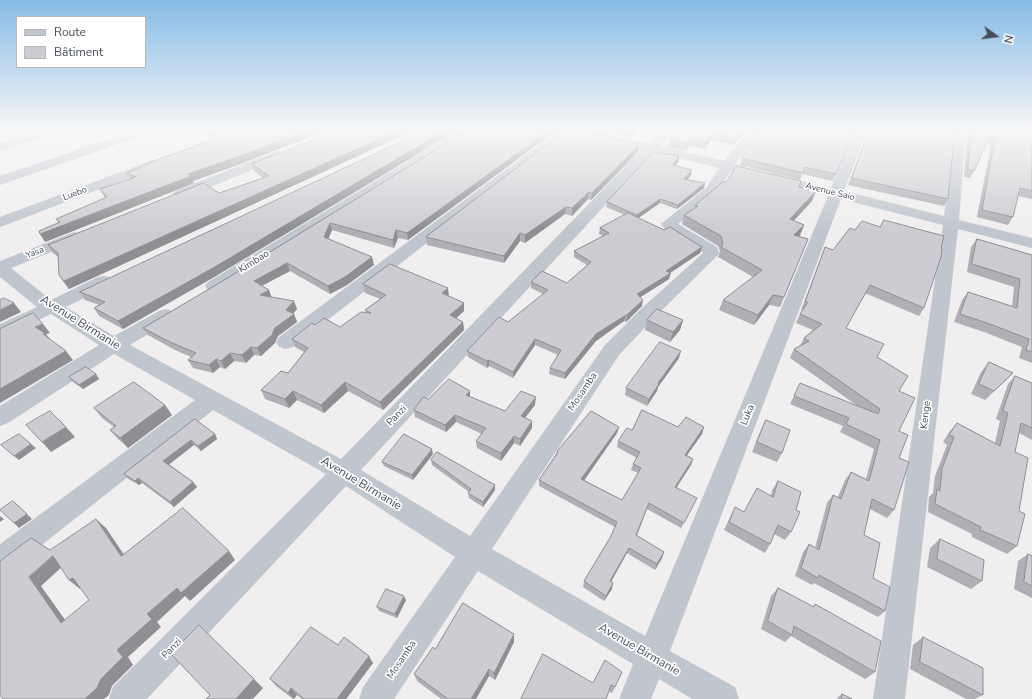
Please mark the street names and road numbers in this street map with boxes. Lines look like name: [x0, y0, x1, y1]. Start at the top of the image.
street label: Avenue Saio: [804, 181, 856, 203]
street label: Luebo: [61, 184, 89, 204]
street label: Yasa: [24, 245, 46, 261]
street label: Kimbao: [236, 248, 272, 276]
street label: Avenue Birmanie: [37, 293, 123, 353]
street label: Mosamba: [566, 370, 600, 414]
street label: Kenge: [918, 400, 934, 430]
street label: Panzi: [384, 403, 410, 429]
street label: Luka: [738, 403, 758, 427]
street label: Avenue Birmanie: [318, 454, 404, 514]
street label: Avenue Birmanie: [596, 621, 682, 679]
street label: Panzi: [159, 636, 185, 662]
street label: Mosamba: [385, 638, 419, 682]

